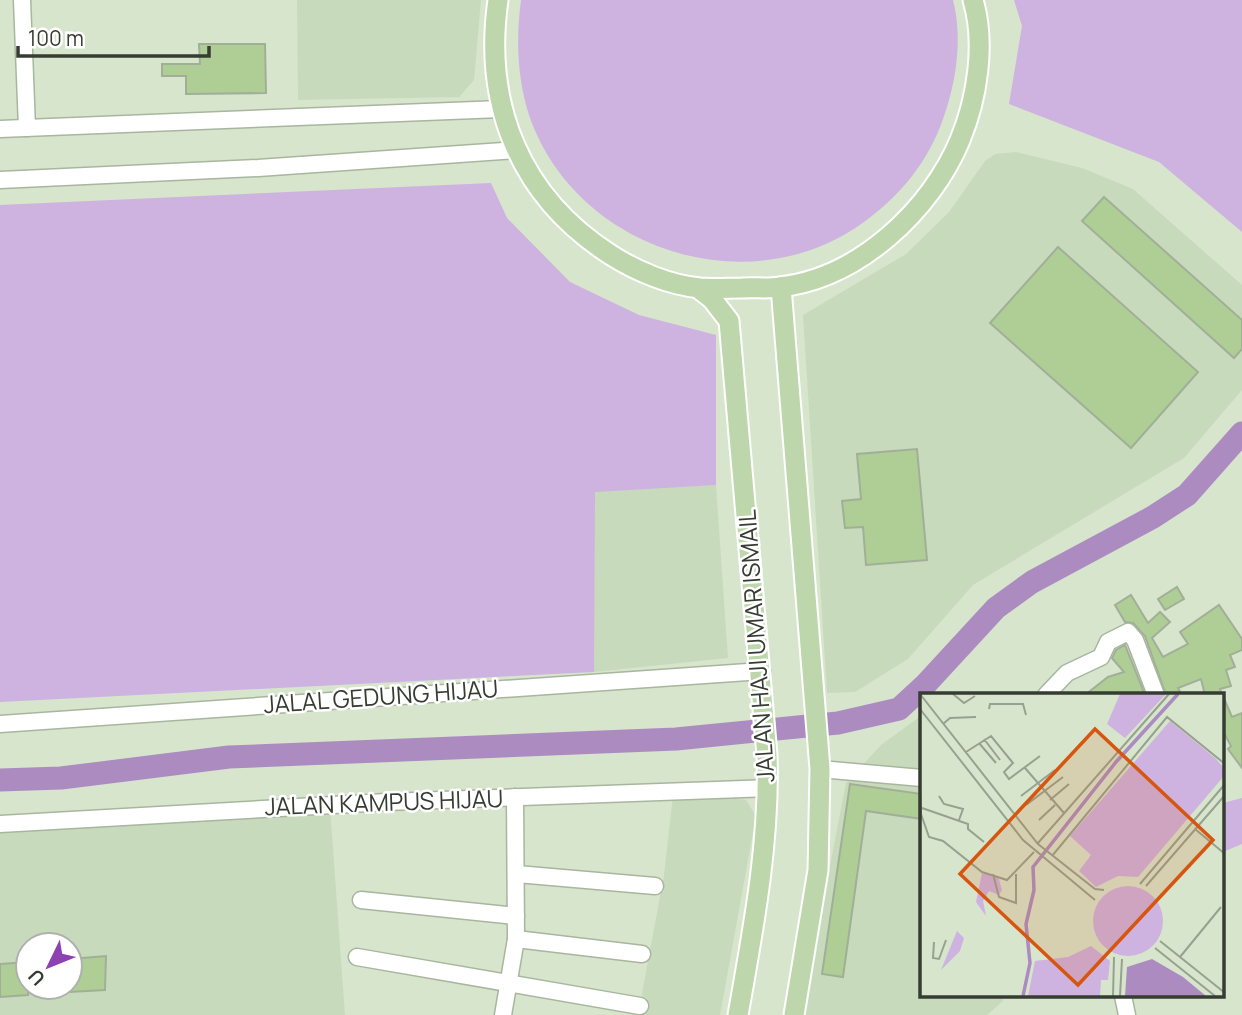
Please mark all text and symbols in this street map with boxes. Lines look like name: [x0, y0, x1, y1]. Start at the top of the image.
scale bar: [18, 14, 208, 58]
text: 100 m: [28, 24, 84, 52]
street label: JALAN HAJI UMAR ISMAIL: [730, 509, 782, 784]
street label: JALAL GEDUNG HIJAU: [262, 671, 499, 720]
inset map: [920, 693, 1224, 998]
street label: JALAN KAMPUS HIJAU: [264, 781, 504, 822]
north arrow: [14, 931, 84, 1001]
text: U: [22, 964, 51, 991]

